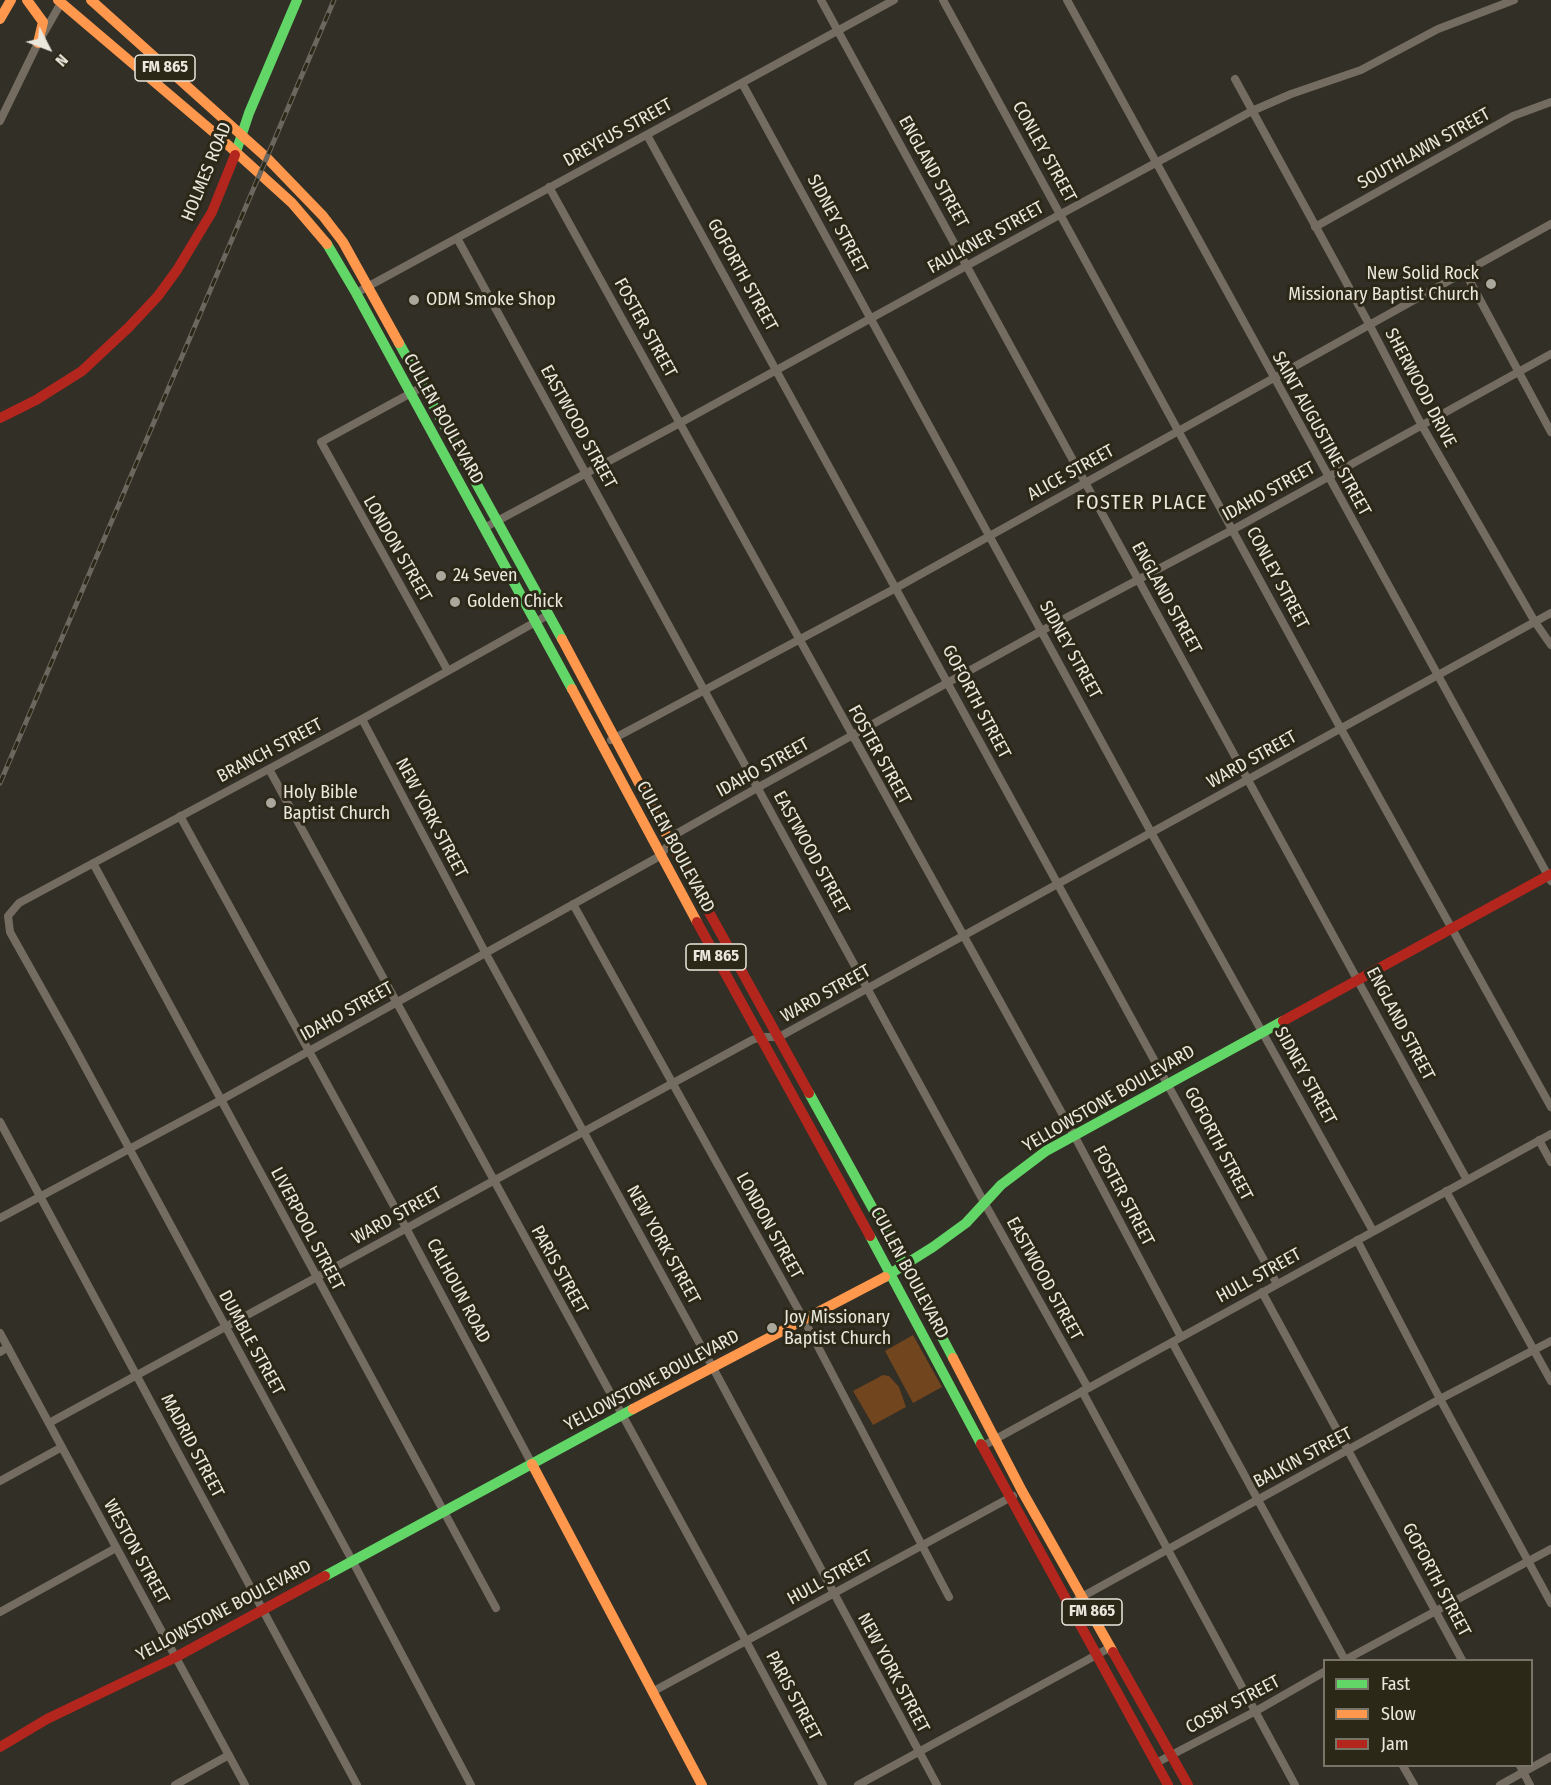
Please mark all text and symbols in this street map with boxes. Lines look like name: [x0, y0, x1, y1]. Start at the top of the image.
north arrow: [18, 18, 78, 78]
text: N: [51, 50, 72, 70]
road number: FM 865: [135, 55, 195, 81]
street label: DREYFUS STREET: [560, 94, 676, 172]
street label: CONLEY STREET: [1007, 98, 1081, 206]
street label: SOUTHLAWN STREET: [1354, 104, 1494, 194]
street label: ENGLAND STREET: [893, 112, 973, 232]
street label: HOLMES ROAD: [177, 119, 237, 225]
street label: SIDNEY STREET: [802, 171, 872, 277]
street label: FAULKNER STREET: [924, 197, 1048, 279]
street label: GOFORTH STREET: [702, 215, 782, 335]
place label: New Solid Rock Missionary Baptist Church: [1288, 263, 1479, 306]
street label: FOSTER STREET: [609, 275, 681, 381]
marker: New Solid Rock Missionary Baptist Church: [1484, 277, 1498, 291]
place label: ODM Smoke Shop: [426, 289, 556, 311]
marker: ODM Smoke Shop: [407, 293, 421, 307]
street label: SHERWOOD DRIVE: [1380, 325, 1460, 451]
street label: SAINT AUGUSTINE STREET: [1267, 348, 1375, 520]
street label: CULLEN BOULEVARD: [398, 350, 488, 488]
street label: EASTWOOD STREET: [535, 362, 621, 492]
street label: ALICE STREET: [1024, 440, 1118, 506]
street label: IDAHO STREET: [1219, 458, 1319, 526]
district label: FOSTER PLACE: [1076, 491, 1208, 515]
street label: LONDON STREET: [358, 492, 436, 606]
street label: CONLEY STREET: [1241, 523, 1313, 633]
street label: ENGLAND STREET: [1126, 538, 1206, 658]
place label: 24 Seven: [453, 565, 518, 587]
marker: 24 Seven: [434, 569, 448, 583]
place label: Golden Chick: [467, 591, 563, 613]
marker: Golden Chick: [448, 595, 462, 609]
street label: SIDNEY STREET: [1034, 597, 1106, 703]
street label: GOFORTH STREET: [937, 642, 1015, 762]
street label: FOSTER STREET: [843, 702, 915, 808]
street label: BRANCH STREET: [214, 714, 326, 788]
street label: WARD STREET: [1203, 726, 1301, 794]
street label: IDAHO STREET: [713, 734, 813, 802]
street label: NEW YORK STREET: [390, 755, 472, 881]
street label: CULLEN BOULEVARD: [631, 778, 719, 916]
place label: Holy Bible Baptist Church: [283, 782, 390, 824]
street label: EASTWOOD STREET: [768, 788, 854, 918]
marker: Holy Bible Baptist Church: [264, 796, 278, 810]
road number: FM 865: [686, 944, 746, 970]
street label: WARD STREET: [777, 960, 875, 1028]
street label: ENGLAND STREET: [1361, 964, 1439, 1084]
street label: IDAHO STREET: [297, 978, 397, 1046]
street label: SIDNEY STREET: [1269, 1023, 1341, 1129]
street label: YELLOWSTONE BOULEVARD: [1019, 1041, 1199, 1157]
street label: GOFORTH STREET: [1179, 1084, 1257, 1204]
street label: FOSTER STREET: [1088, 1142, 1158, 1250]
street label: LIVERPOOL STREET: [265, 1164, 349, 1294]
street label: LONDON STREET: [731, 1169, 807, 1283]
street label: WARD STREET: [348, 1182, 446, 1250]
street label: NEW YORK STREET: [621, 1182, 705, 1308]
street label: CULLEN BOULEVARD: [865, 1204, 953, 1342]
street label: EASTWOOD STREET: [1001, 1214, 1087, 1344]
street label: PARIS STREET: [526, 1222, 592, 1318]
street label: CALHOUN ROAD: [421, 1235, 495, 1347]
street label: HULL STREET: [1213, 1244, 1305, 1308]
street label: DUMBLE STREET: [213, 1287, 289, 1399]
place label: Joy Missionary Baptist Church: [784, 1307, 891, 1350]
marker: Joy Missionary Baptist Church: [765, 1321, 779, 1335]
street label: YELLOWSTONE BOULEVARD: [561, 1326, 743, 1436]
street label: MADRID STREET: [156, 1391, 228, 1501]
street label: BALKIN STREET: [1250, 1423, 1356, 1493]
street label: WESTON STREET: [98, 1496, 174, 1608]
street label: GOFORTH STREET: [1397, 1520, 1475, 1640]
street label: HULL STREET: [784, 1546, 876, 1610]
street label: YELLOWSTONE BOULEVARD: [133, 1556, 315, 1666]
road number: FM 865: [1062, 1599, 1122, 1625]
street label: NEW YORK STREET: [852, 1610, 934, 1736]
street label: PARIS STREET: [761, 1648, 825, 1744]
legend: [1323, 1659, 1533, 1767]
street label: COSBY STREET: [1182, 1671, 1284, 1739]
text: Fast: [1381, 1673, 1410, 1695]
text: Slow: [1381, 1703, 1416, 1725]
text: Jam: [1381, 1733, 1409, 1755]

